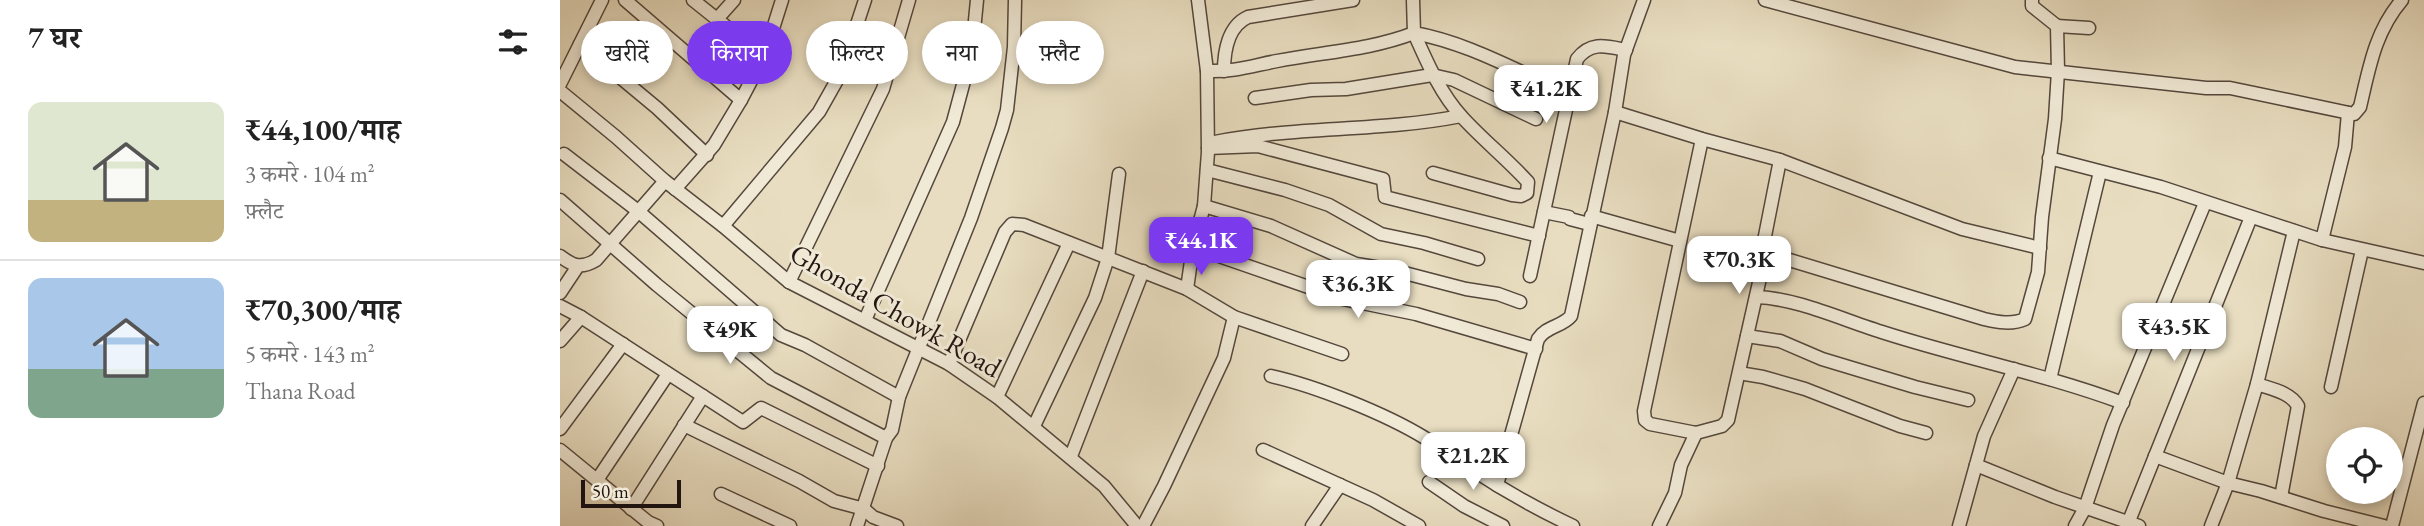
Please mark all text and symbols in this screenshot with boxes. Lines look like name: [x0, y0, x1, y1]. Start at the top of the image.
text: 7 घर: [28, 18, 81, 57]
chip: खरीदें: [581, 21, 673, 84]
chip: किराया: [687, 21, 792, 84]
chip: फ़िल्टर: [806, 21, 908, 84]
chip: नया: [922, 21, 1002, 84]
chip: फ़्लैट: [1016, 21, 1104, 84]
icon: filters: [494, 23, 532, 61]
pin: ₹41.2K: [1489, 66, 1603, 125]
text: ₹41.2K: [1510, 73, 1582, 103]
text: ₹44,100/माह: [245, 110, 400, 149]
icon: home: [84, 130, 168, 214]
text: 3 कमरे · 104 m²: [245, 159, 375, 189]
text: फ़्लैट: [245, 196, 283, 226]
pin: ₹44.1K: [1144, 218, 1258, 277]
text: ₹44.1K: [1165, 225, 1237, 255]
street label: Ghonda Chowk Road: [784, 235, 1009, 386]
pin: ₹70.3K: [1682, 236, 1796, 296]
text: ₹70.3K: [1703, 244, 1775, 274]
pin: ₹36.3K: [1301, 260, 1415, 320]
text: ₹36.3K: [1322, 268, 1394, 298]
text: ₹70,300/माह: [245, 290, 400, 329]
pin: ₹43.5K: [2117, 304, 2231, 363]
icon: home: [84, 306, 168, 390]
pin: ₹49K: [689, 306, 771, 366]
text: ₹43.5K: [2138, 311, 2210, 341]
text: ₹49K: [703, 314, 757, 344]
text: 5 कमरे · 143 m²: [245, 339, 375, 369]
text: Thana Road: [245, 376, 356, 406]
map controls: [2326, 427, 2403, 504]
button: locate: [2326, 427, 2403, 504]
pin: ₹21.2K: [1416, 433, 1530, 492]
text: ₹21.2K: [1437, 440, 1509, 470]
scale bar: [581, 477, 681, 509]
text: 50 m: [592, 479, 629, 504]

